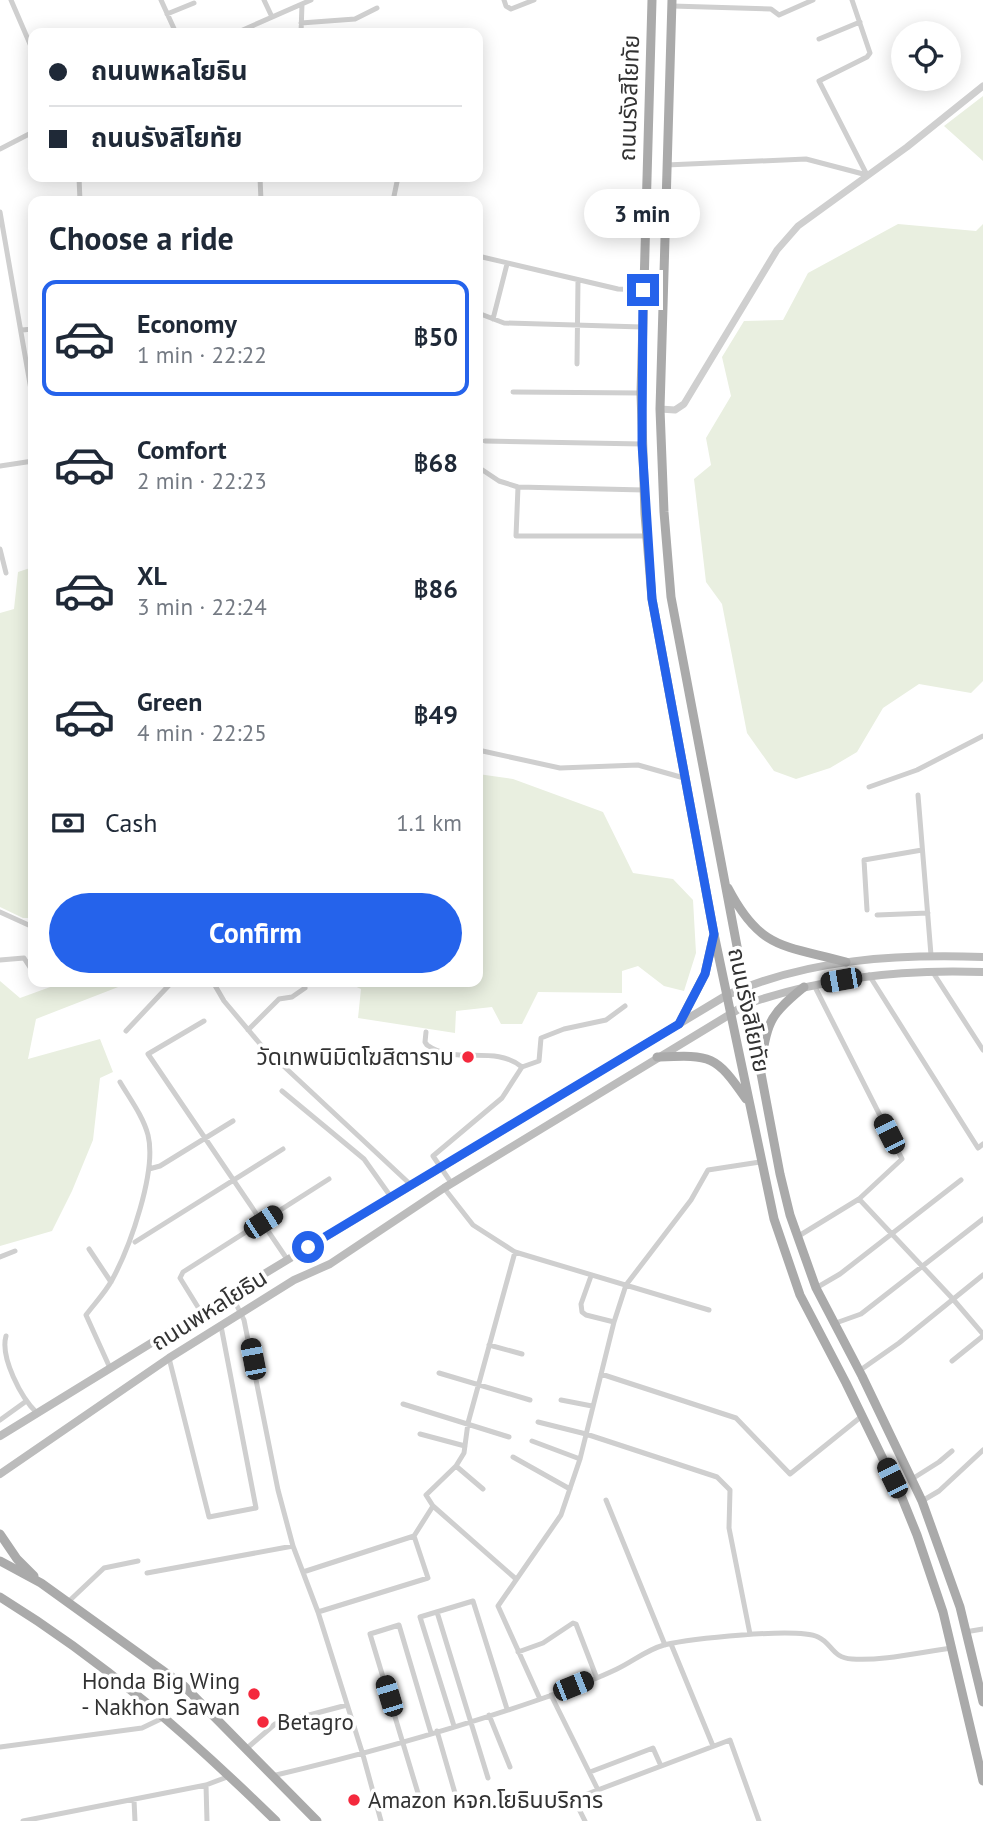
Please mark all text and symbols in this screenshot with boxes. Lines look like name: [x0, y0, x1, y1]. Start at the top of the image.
map controls: [891, 21, 961, 91]
button: locate: [891, 21, 961, 91]
street label: ถนนรังสิโยทัย: [612, 34, 645, 162]
text: ถนนพหลโยธิน: [91, 54, 248, 87]
text: ถนนรังสิโยทัย: [91, 121, 243, 154]
callout: 3 min: [585, 188, 701, 238]
text: 3 min: [614, 199, 670, 228]
text: Choose a ride: [49, 217, 234, 259]
route end: [627, 274, 659, 306]
icon: car: [53, 307, 116, 370]
text: Economy: [137, 307, 237, 340]
text: ฿50: [413, 320, 458, 353]
text: 1 min · 22:22: [137, 340, 267, 369]
icon: car: [53, 433, 116, 496]
text: Comfort: [137, 433, 227, 466]
text: ฿68: [413, 446, 458, 479]
text: 2 min · 22:23: [137, 466, 267, 495]
icon: car: [53, 559, 116, 622]
text: XL: [137, 559, 167, 592]
text: ฿86: [413, 572, 458, 605]
text: 3 min · 22:24: [137, 592, 267, 621]
icon: car: [53, 685, 116, 748]
text: Green: [137, 685, 202, 718]
text: ฿49: [413, 698, 458, 731]
text: 4 min · 22:25: [137, 718, 267, 747]
icon: cash: [49, 804, 87, 842]
text: Cash: [105, 806, 157, 839]
text: 1.1 km: [396, 808, 462, 837]
button: Confirm: [49, 893, 462, 973]
street label: ถนนรังสิโยทัย: [722, 945, 777, 1075]
car: [819, 966, 864, 994]
place label: วัดเทพนิมิตโฆสิตาราม: [256, 1042, 454, 1071]
marker: วัดเทพนิมิตโฆสิตาราม: [460, 1049, 476, 1065]
car: [871, 1111, 908, 1157]
car: [240, 1202, 287, 1242]
route start: [292, 1231, 324, 1263]
street label: ถนนพหลโยธิน: [145, 1262, 272, 1357]
car: [239, 1336, 268, 1382]
car: [874, 1455, 911, 1501]
place label: Honda Big Wing - Nakhon Sawan: [81, 1666, 240, 1721]
car: [550, 1668, 597, 1704]
car: [373, 1673, 406, 1719]
marker: Honda Big Wing - Nakhon Sawan: [246, 1686, 262, 1702]
place label: Betagro: [277, 1707, 354, 1736]
marker: Betagro: [255, 1714, 271, 1730]
place label: Amazon หจก.โยธินบริการ: [368, 1785, 603, 1814]
marker: Amazon หจก.โยธินบริการ: [346, 1792, 362, 1808]

